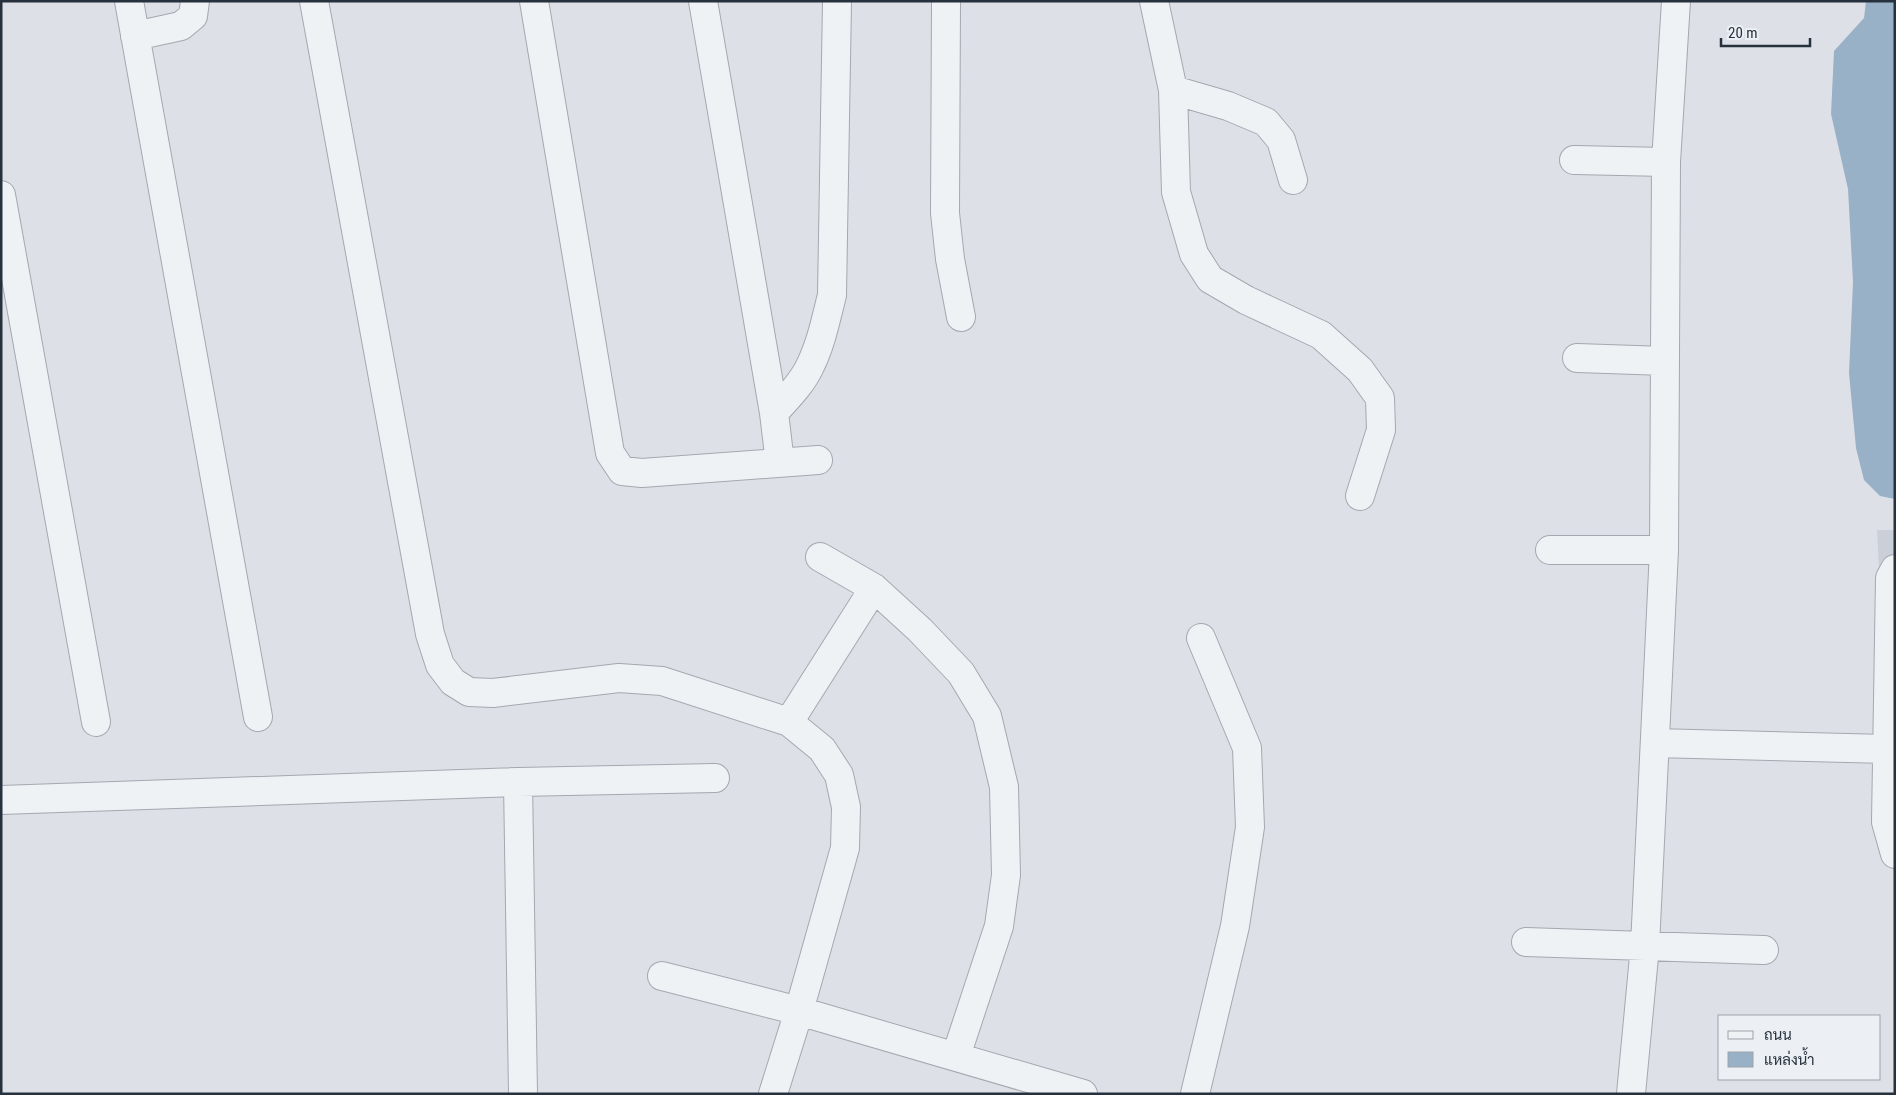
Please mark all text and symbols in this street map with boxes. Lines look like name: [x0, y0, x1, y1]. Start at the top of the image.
scale bar: [1721, 15, 1810, 47]
text: 20 m: [1728, 24, 1758, 42]
legend: [1718, 1015, 1881, 1080]
text: ถนน: [1764, 1026, 1792, 1044]
text: แหล่งน้ำ: [1764, 1047, 1815, 1069]

